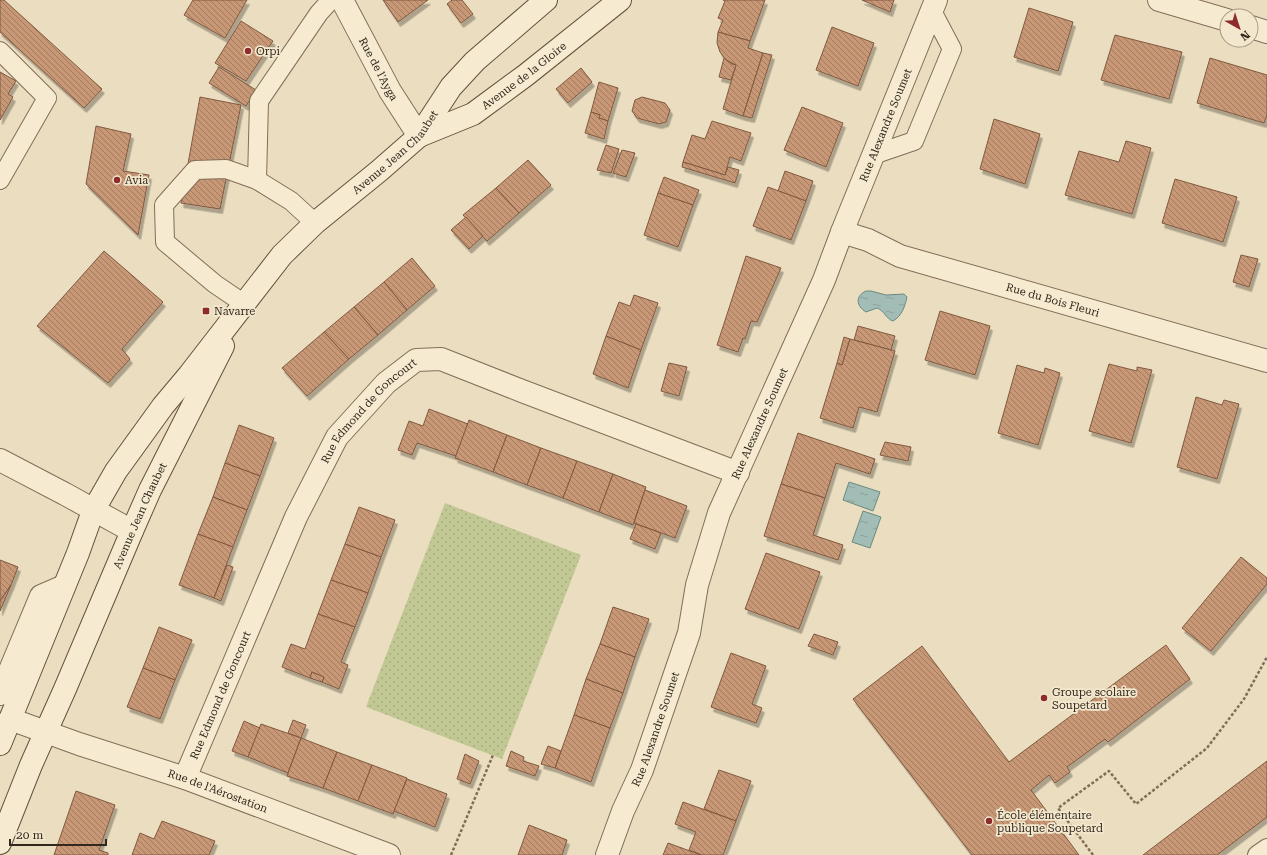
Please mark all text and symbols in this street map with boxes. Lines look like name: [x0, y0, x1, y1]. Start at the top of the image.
north arrow: [1219, 8, 1259, 48]
text: N: [1237, 28, 1252, 43]
street label: Rue de l'Ayga: [356, 35, 401, 103]
street label: Avenue de la Gloire: [479, 39, 569, 112]
place label: Orpi: [256, 45, 280, 58]
marker: Orpi: [243, 46, 253, 56]
street label: Rue Alexandre Soumet: [857, 67, 914, 184]
street label: Avenue Jean Chaubet: [350, 108, 441, 197]
place label: Avia: [125, 174, 148, 187]
marker: Avia: [112, 175, 122, 185]
street label: Rue du Bois Fleuri: [1005, 280, 1102, 319]
place label: Navarre: [214, 305, 255, 318]
marker: Navarre: [201, 306, 211, 316]
street label: Rue Edmond de Goncourt: [318, 356, 419, 465]
street label: Rue Alexandre Soumet: [729, 366, 790, 481]
street label: Avenue Jean Chaubet: [110, 460, 169, 571]
street label: Rue Edmond de Goncourt: [187, 629, 253, 761]
street label: Rue Alexandre Soumet: [629, 670, 682, 789]
place label: Groupe scolaire Soupetard: [1052, 686, 1136, 712]
marker: Groupe scolaire Soupetard: [1039, 693, 1049, 703]
street label: Rue de l'Aérostation: [166, 766, 270, 815]
place label: École élémentaire publique Soupetard: [997, 808, 1103, 835]
marker: École élémentaire publique Soupetard: [984, 816, 994, 826]
scale bar: [10, 821, 106, 847]
text: 20 m: [16, 828, 43, 842]

